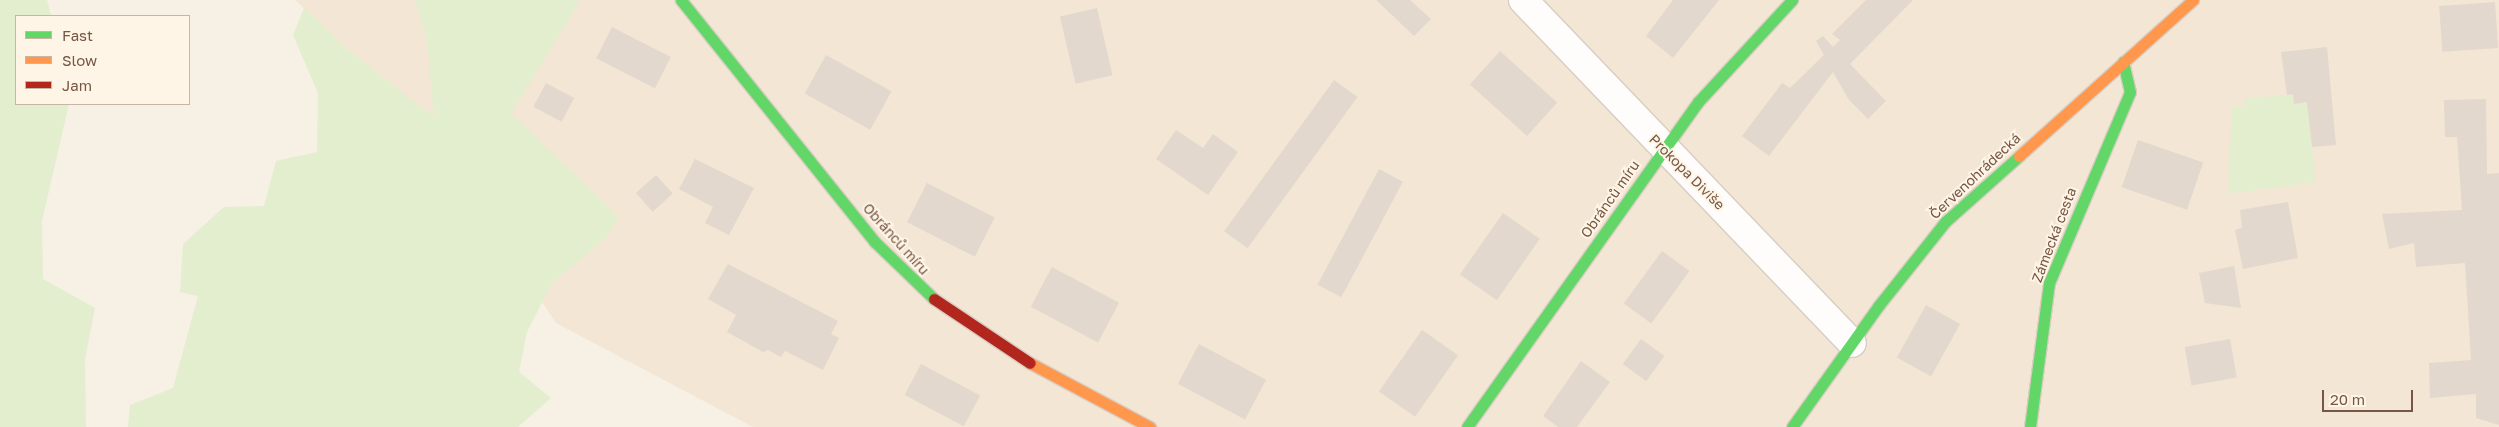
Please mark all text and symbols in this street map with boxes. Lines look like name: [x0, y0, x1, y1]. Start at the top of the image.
legend: [15, 15, 190, 105]
text: Fast: [62, 26, 93, 44]
text: Slow: [62, 51, 97, 69]
text: Jam: [62, 76, 92, 94]
street label: Červenohrádecká: [1926, 130, 2024, 222]
street label: Prokopa Diviše: [1646, 131, 1728, 213]
street label: Obránců míru: [1577, 157, 1643, 241]
street label: Zámecká cesta: [2028, 185, 2080, 285]
street label: Obránců míru: [859, 200, 933, 278]
scale bar: [2324, 380, 2415, 412]
text: 20 m: [2330, 390, 2365, 408]

